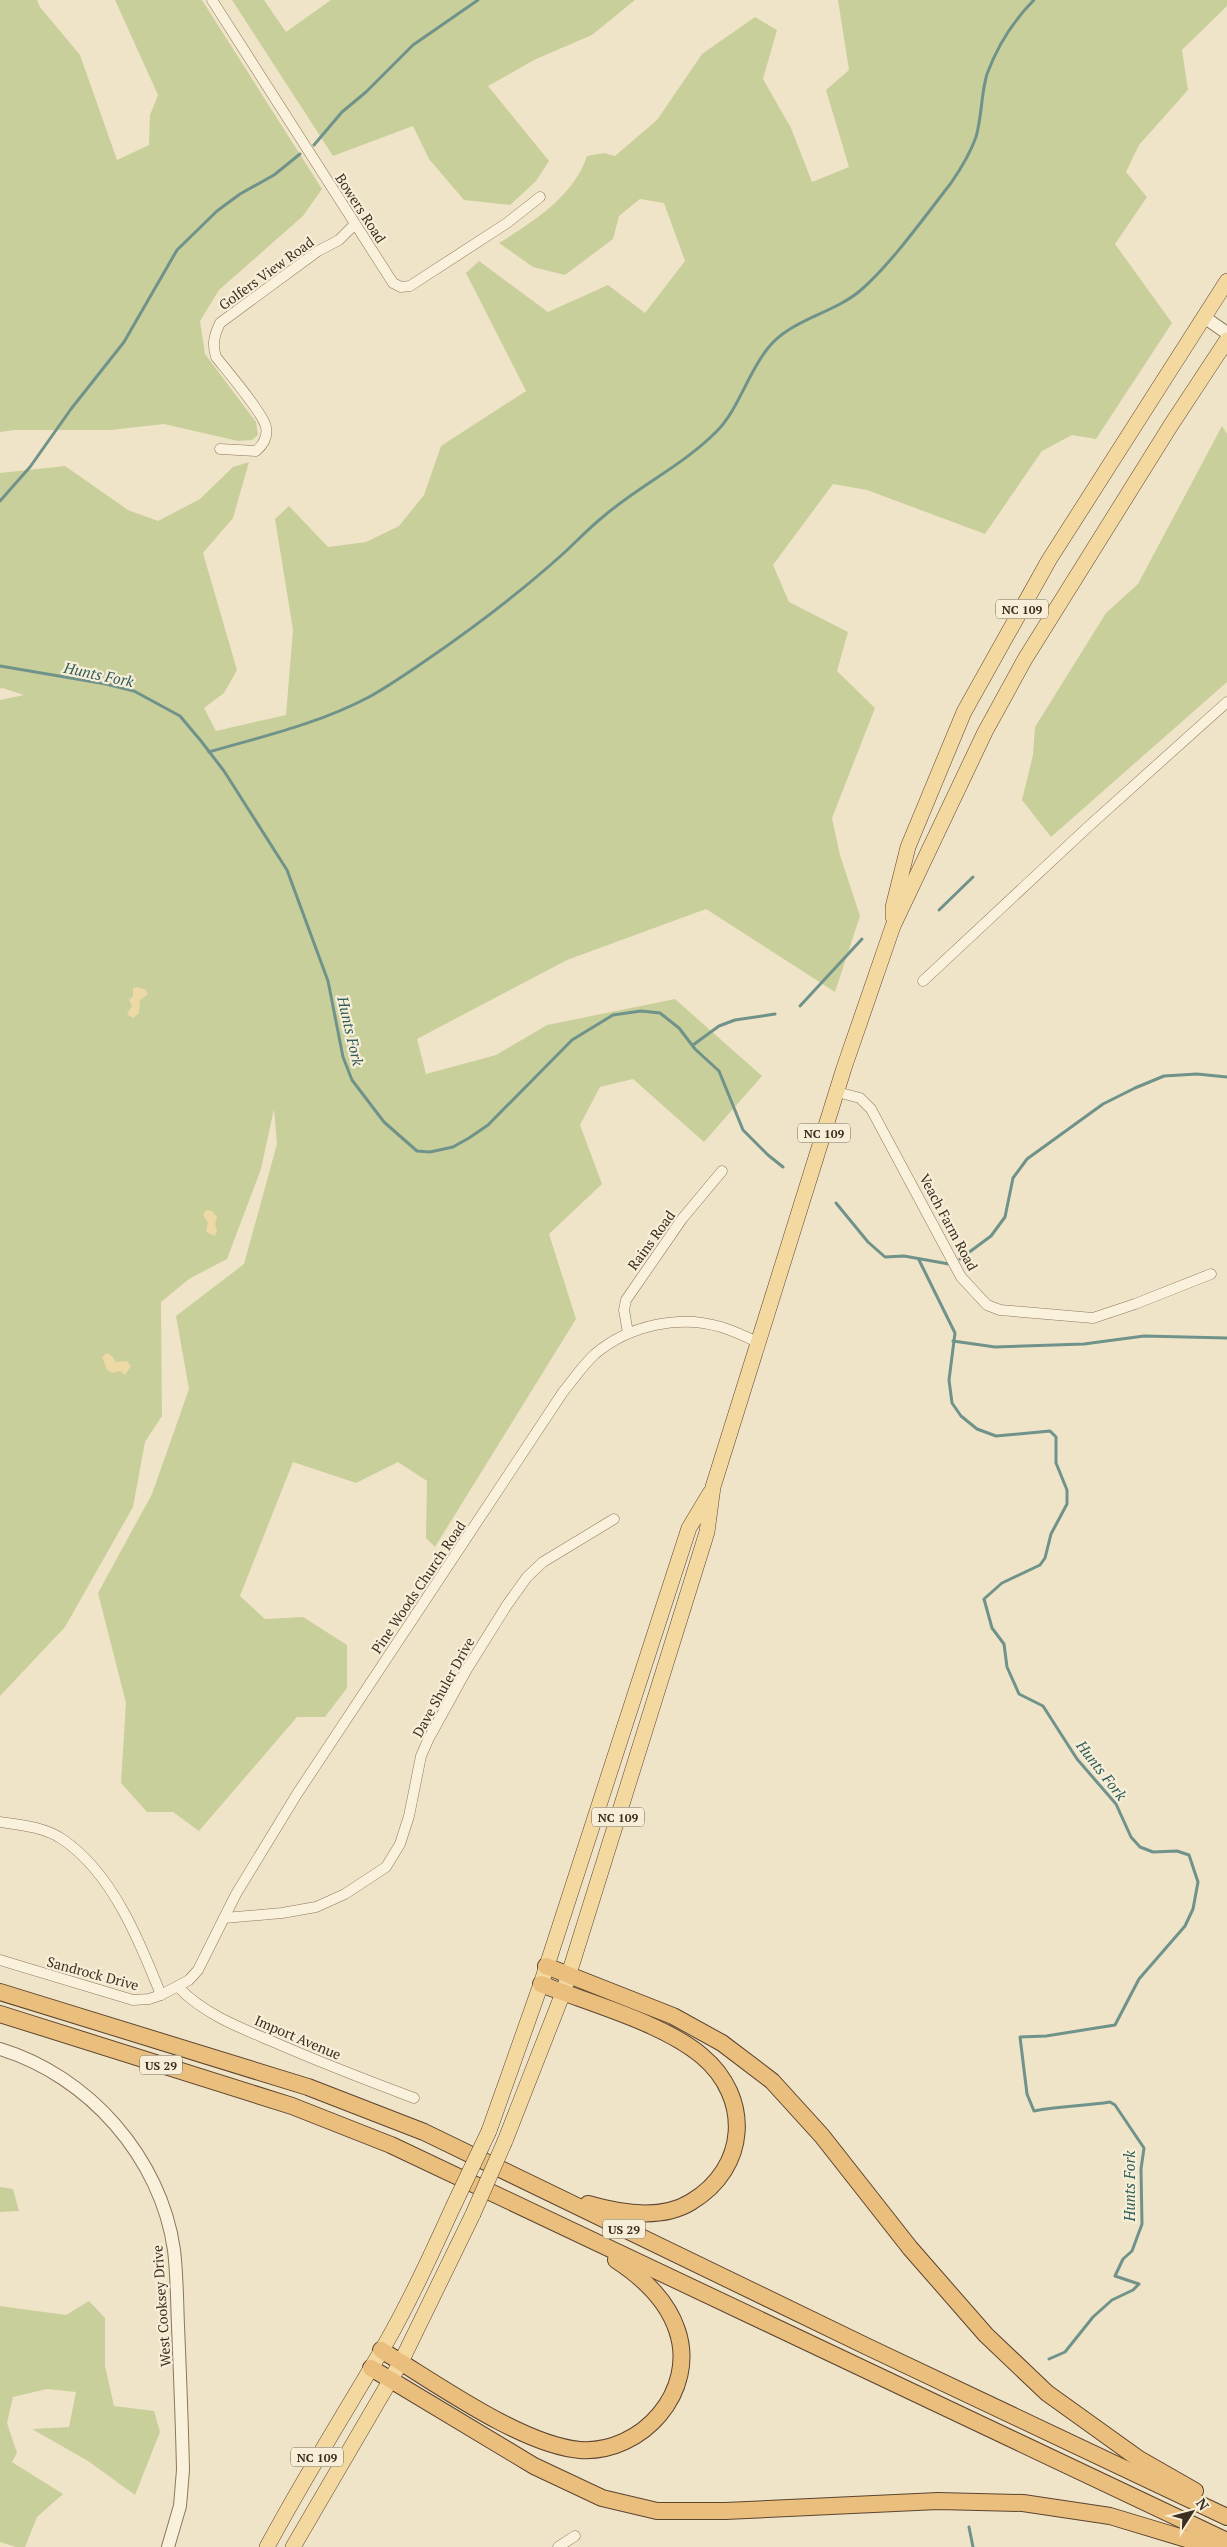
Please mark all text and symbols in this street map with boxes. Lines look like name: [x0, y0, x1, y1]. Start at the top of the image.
street label: Bowers Road: [331, 170, 391, 247]
street label: Golfers View Road: [215, 232, 318, 314]
road number: NC 109: [996, 600, 1048, 618]
water label: Hunts Fork: [61, 657, 136, 691]
water label: Hunts Fork: [333, 993, 369, 1069]
road number: NC 109: [798, 1124, 850, 1142]
street label: Veach Farm Road: [915, 1170, 983, 1274]
street label: Rains Road: [623, 1206, 679, 1274]
street label: Pine Woods Church Road: [366, 1517, 470, 1657]
street label: Dave Shuler Drive: [408, 1634, 478, 1740]
water label: Hunts Fork: [1072, 1735, 1132, 1805]
road number: NC 109: [592, 1808, 644, 1826]
street label: Sandrock Drive: [45, 1952, 141, 1994]
street label: Import Avenue: [252, 2010, 344, 2064]
road number: US 29: [140, 2056, 182, 2074]
water label: Hunts Fork: [1119, 2150, 1139, 2222]
road number: US 29: [603, 2220, 645, 2238]
street label: West Cooksey Drive: [147, 2245, 175, 2367]
road number: NC 109: [291, 2448, 343, 2466]
north arrow: [1167, 2487, 1217, 2537]
text: N: [1192, 2494, 1214, 2514]

